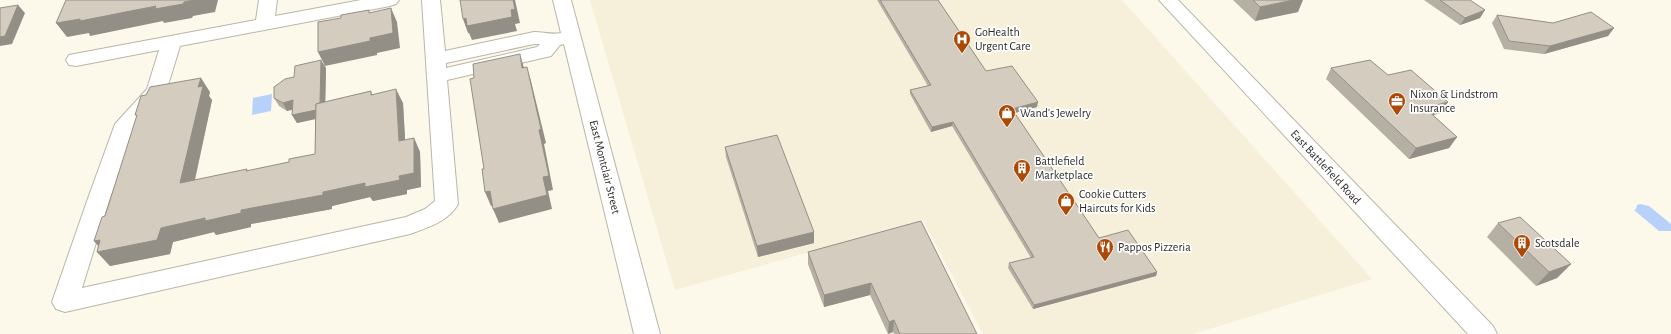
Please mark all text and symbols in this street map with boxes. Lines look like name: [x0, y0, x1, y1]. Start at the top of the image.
place label: GoHealth Urgent Care: [975, 26, 1031, 52]
hospital icon: GoHealth Urgent Care: [952, 29, 972, 54]
place label: Nixon & Lindstrom Insurance: [1410, 88, 1498, 114]
office icon: Nixon & Lindstrom Insurance: [1387, 91, 1407, 116]
shop icon: Wand's Jewelry: [997, 103, 1017, 128]
place label: Wand's Jewelry: [1020, 107, 1091, 120]
street label: East Montclair Street: [588, 119, 623, 215]
street label: East Battlefield Road: [1289, 128, 1363, 206]
place label: Battlefield Marketplace: [1035, 155, 1093, 181]
building icon: Battlefield Marketplace: [1012, 158, 1032, 183]
place label: Cookie Cutters Haircuts for Kids: [1079, 188, 1155, 214]
shop icon: Cookie Cutters Haircuts for Kids: [1056, 191, 1076, 216]
building icon: Scotsdale: [1512, 233, 1532, 258]
restaurant icon: Pappos Pizzeria: [1095, 237, 1115, 262]
place label: Scotsdale: [1535, 237, 1579, 249]
place label: Pappos Pizzeria: [1118, 241, 1191, 253]

